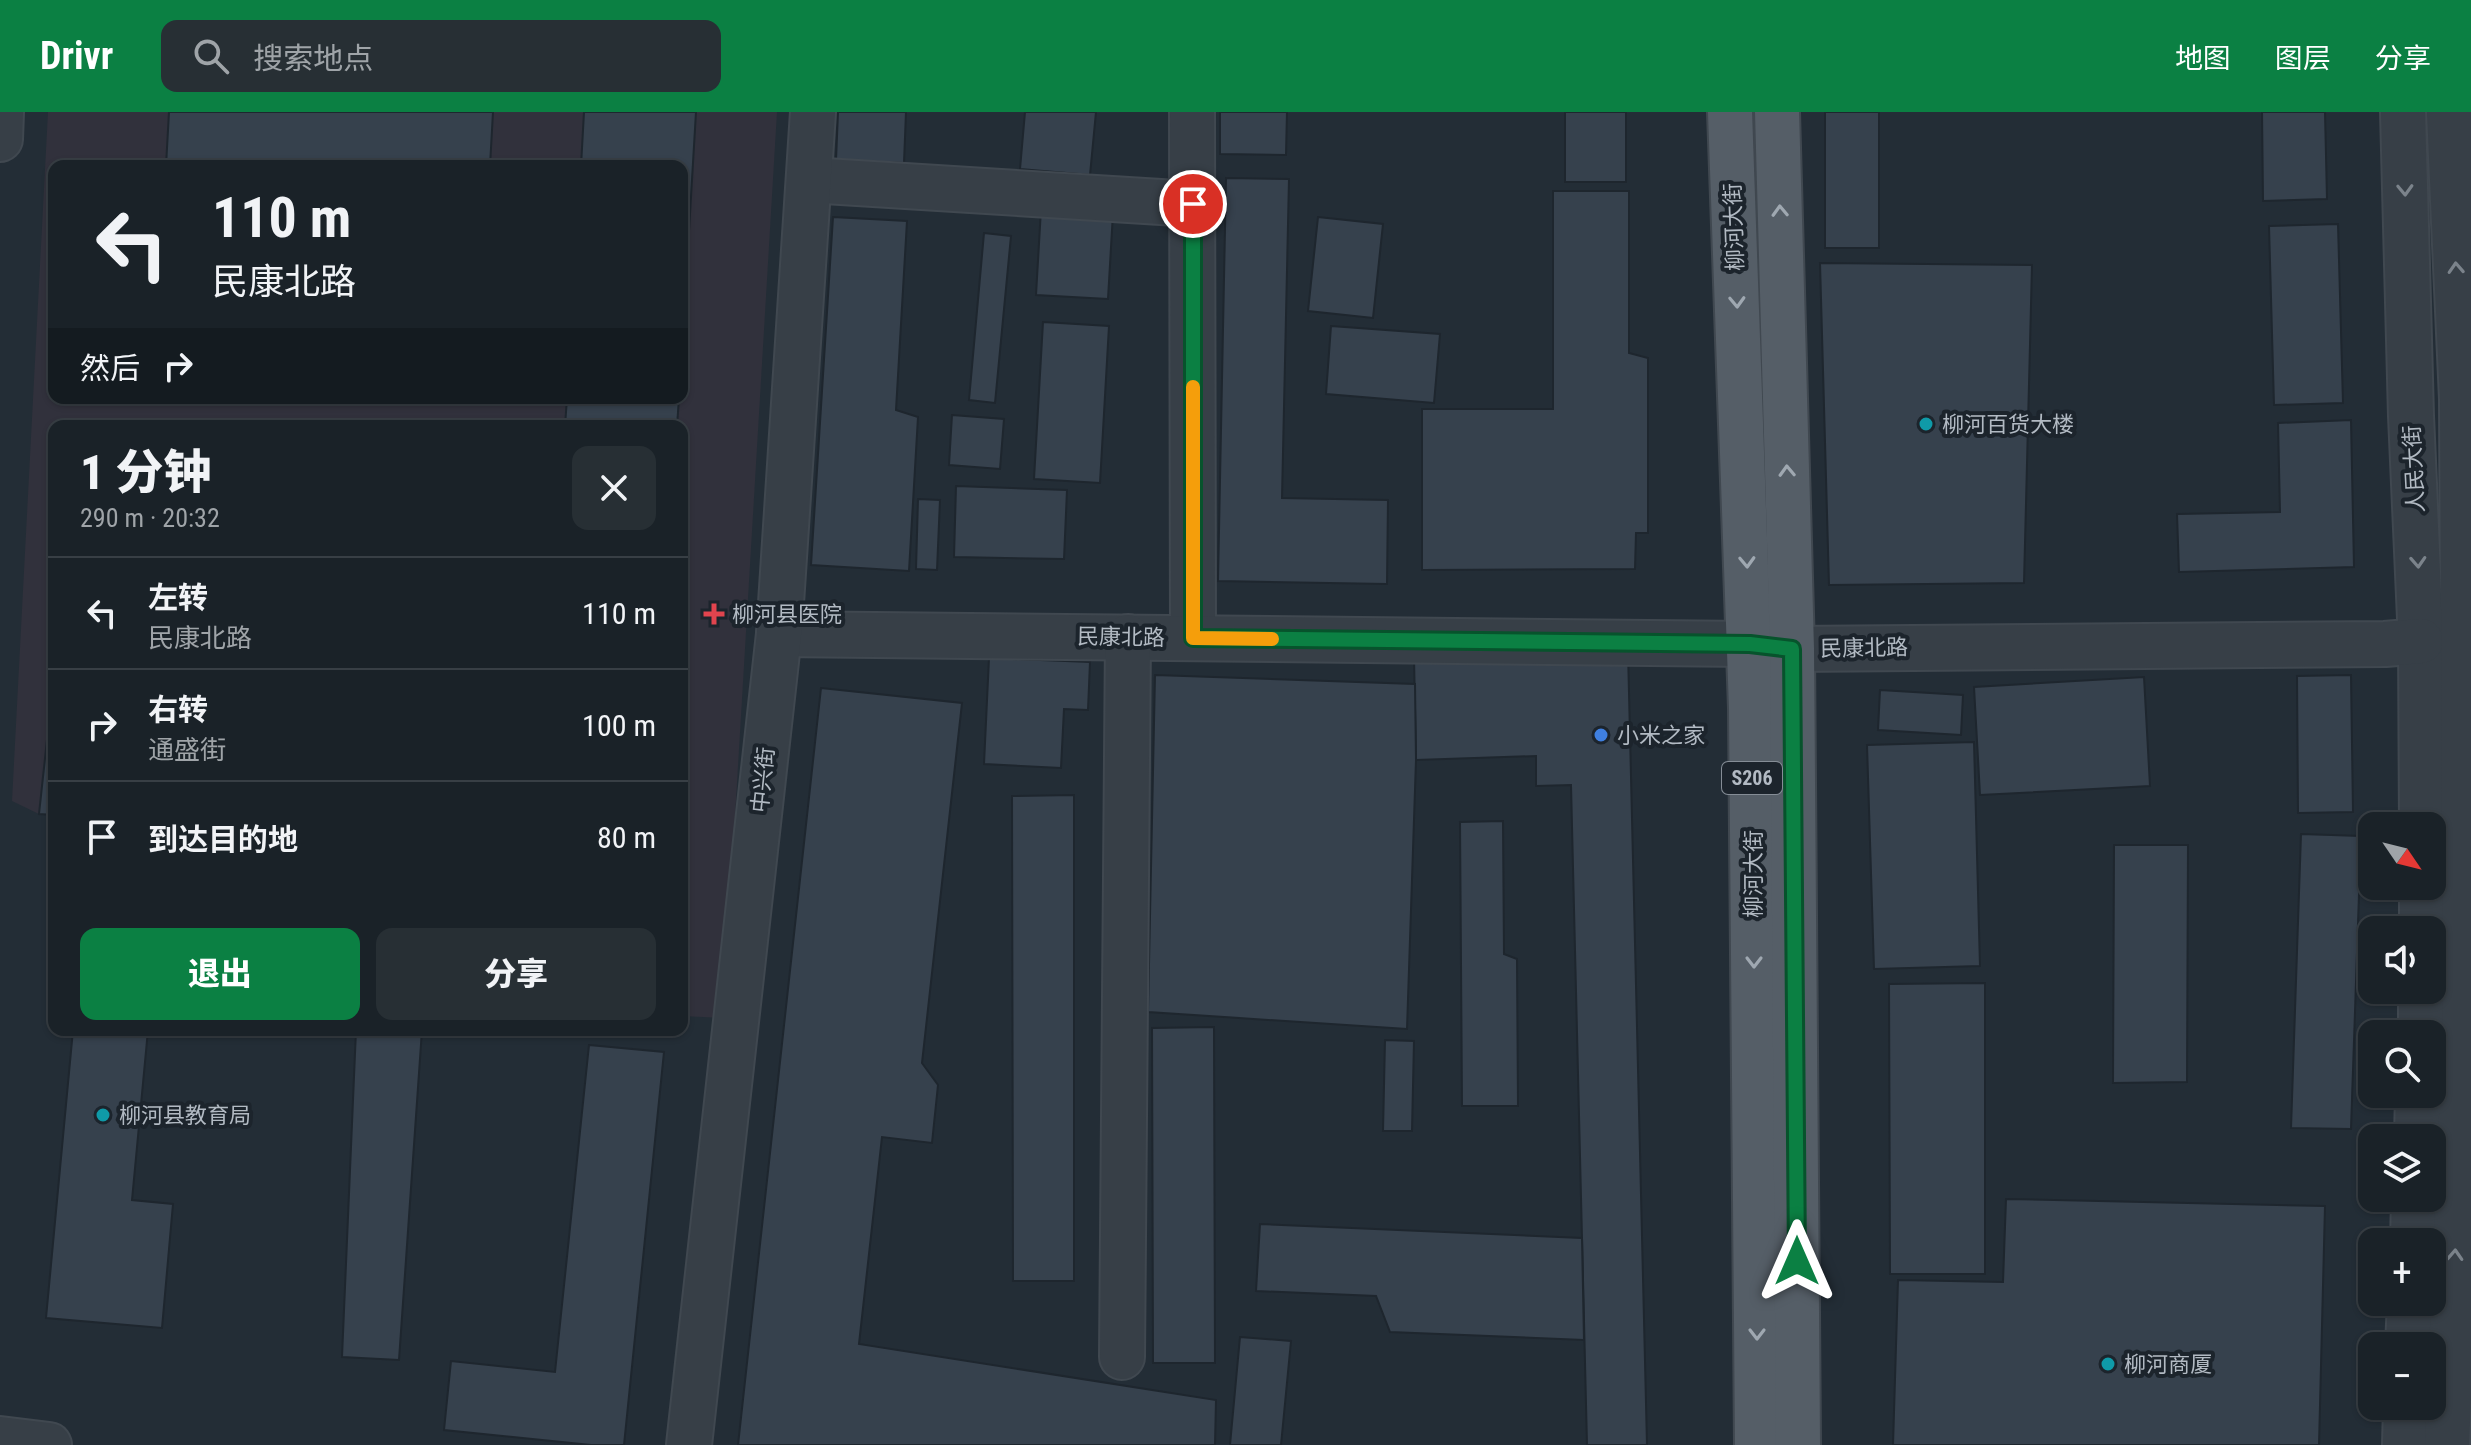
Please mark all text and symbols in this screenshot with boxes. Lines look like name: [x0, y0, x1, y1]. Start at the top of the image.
search box: [161, 20, 721, 92]
text: Drivr: [40, 34, 113, 78]
icon: search: [189, 34, 233, 78]
text: 搜索地点: [253, 41, 373, 76]
text: 地图: [2175, 42, 2231, 75]
text: 图层: [2275, 42, 2331, 75]
text: 分享: [2375, 42, 2431, 75]
pin: [1159, 170, 1227, 238]
icon: arrive: [1171, 182, 1215, 226]
street label: 柳河大街: [1720, 183, 1748, 271]
one-way arrow: [2397, 184, 2414, 197]
text: 110 m: [212, 185, 351, 251]
icon: left: [80, 192, 184, 296]
one-way arrow: [1771, 204, 1788, 217]
text: 民康北路: [212, 261, 356, 303]
one-way arrow: [2448, 261, 2465, 274]
one-way arrow: [1729, 296, 1746, 309]
icon: right: [156, 344, 200, 388]
text: 然后: [80, 351, 140, 386]
place label: 柳河百货大楼: [1942, 412, 2074, 437]
marker: 柳河百货大楼: [1917, 415, 1935, 433]
street label: 人民大街: [2399, 424, 2429, 514]
text: 1 分钟: [80, 444, 211, 501]
button: close: [572, 446, 656, 530]
one-way arrow: [1779, 464, 1796, 477]
text: 290 m · 20:32: [80, 503, 220, 533]
one-way arrow: [1738, 556, 1755, 569]
one-way arrow: [2409, 556, 2426, 569]
text: 左转: [148, 580, 208, 615]
icon: left: [80, 591, 124, 635]
text: 110 m: [582, 596, 656, 631]
place label: 柳河县医院: [732, 602, 842, 627]
marker: 柳河县医院: [703, 603, 725, 625]
text: 民康北路: [148, 623, 252, 653]
street label: 民康北路: [1077, 624, 1165, 650]
street label: 民康北路: [1820, 635, 1908, 661]
text: 右转: [148, 692, 208, 727]
icon: right: [80, 703, 124, 747]
text: 100 m: [582, 708, 656, 743]
place label: 小米之家: [1617, 723, 1705, 748]
marker: 小米之家: [1592, 726, 1610, 744]
text: 通盛街: [148, 735, 226, 765]
street label: 中兴街: [747, 746, 779, 814]
road number: S206: [1722, 762, 1782, 794]
north arrow: [2358, 812, 2446, 900]
map controls: [2358, 812, 2446, 1420]
icon: arrive: [80, 815, 124, 859]
text: 80 m: [597, 820, 656, 855]
text: 到达目的地: [148, 822, 298, 857]
street label: 柳河大街: [1741, 830, 1766, 918]
button: sound: [2358, 916, 2446, 1004]
button: 退出: [80, 928, 360, 1020]
button: 分享: [376, 928, 656, 1020]
one-way arrow: [1745, 956, 1762, 969]
button: search: [2358, 1020, 2446, 1108]
place label: 柳河县教育局: [119, 1103, 251, 1128]
marker: 柳河县教育局: [94, 1106, 112, 1124]
button: layers: [2358, 1124, 2446, 1212]
position arrow: [1755, 1219, 1839, 1303]
button: +: [2358, 1228, 2446, 1316]
one-way arrow: [2446, 1248, 2463, 1261]
one-way arrow: [1748, 1328, 1765, 1341]
button: −: [2358, 1332, 2446, 1420]
place label: 柳河商厦: [2124, 1352, 2212, 1377]
marker: 柳河商厦: [2099, 1355, 2117, 1373]

